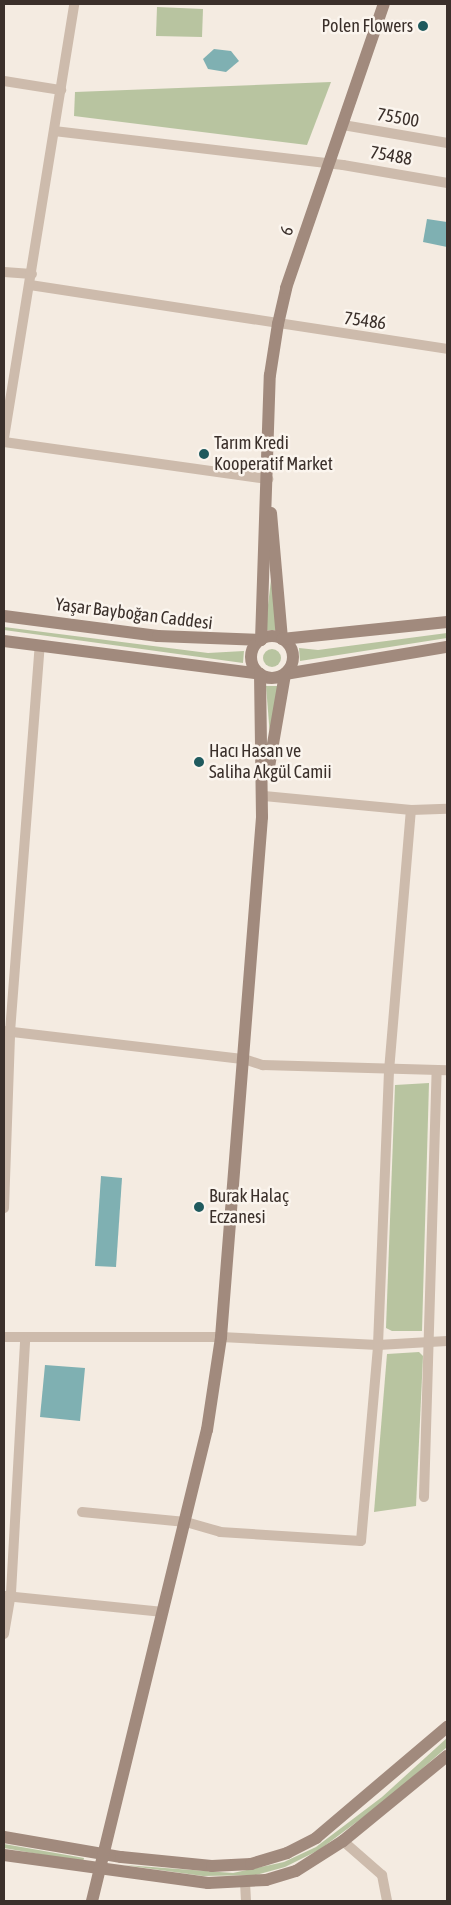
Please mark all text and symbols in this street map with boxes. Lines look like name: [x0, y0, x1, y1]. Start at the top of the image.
place label: Polen Flowers: [321, 15, 413, 37]
marker: Polen Flowers: [417, 20, 429, 32]
street label: 75500: [375, 104, 421, 132]
street label: 75488: [368, 142, 414, 170]
street label: 6: [275, 223, 299, 239]
street label: 75486: [343, 307, 387, 335]
place label: Tarım Kredi Kooperatif Market: [214, 433, 333, 476]
marker: Tarım Kredi Kooperatif Market: [198, 448, 210, 460]
street label: Yaşar Bayboğan Caddesi: [54, 594, 214, 634]
place label: Hacı Hasan ve Saliha Akgül Camii: [209, 741, 332, 784]
marker: Hacı Hasan ve Saliha Akgül Camii: [193, 756, 205, 768]
place label: Burak Halaç Eczanesi: [209, 1186, 289, 1228]
marker: Burak Halaç Eczanesi: [193, 1201, 205, 1213]

